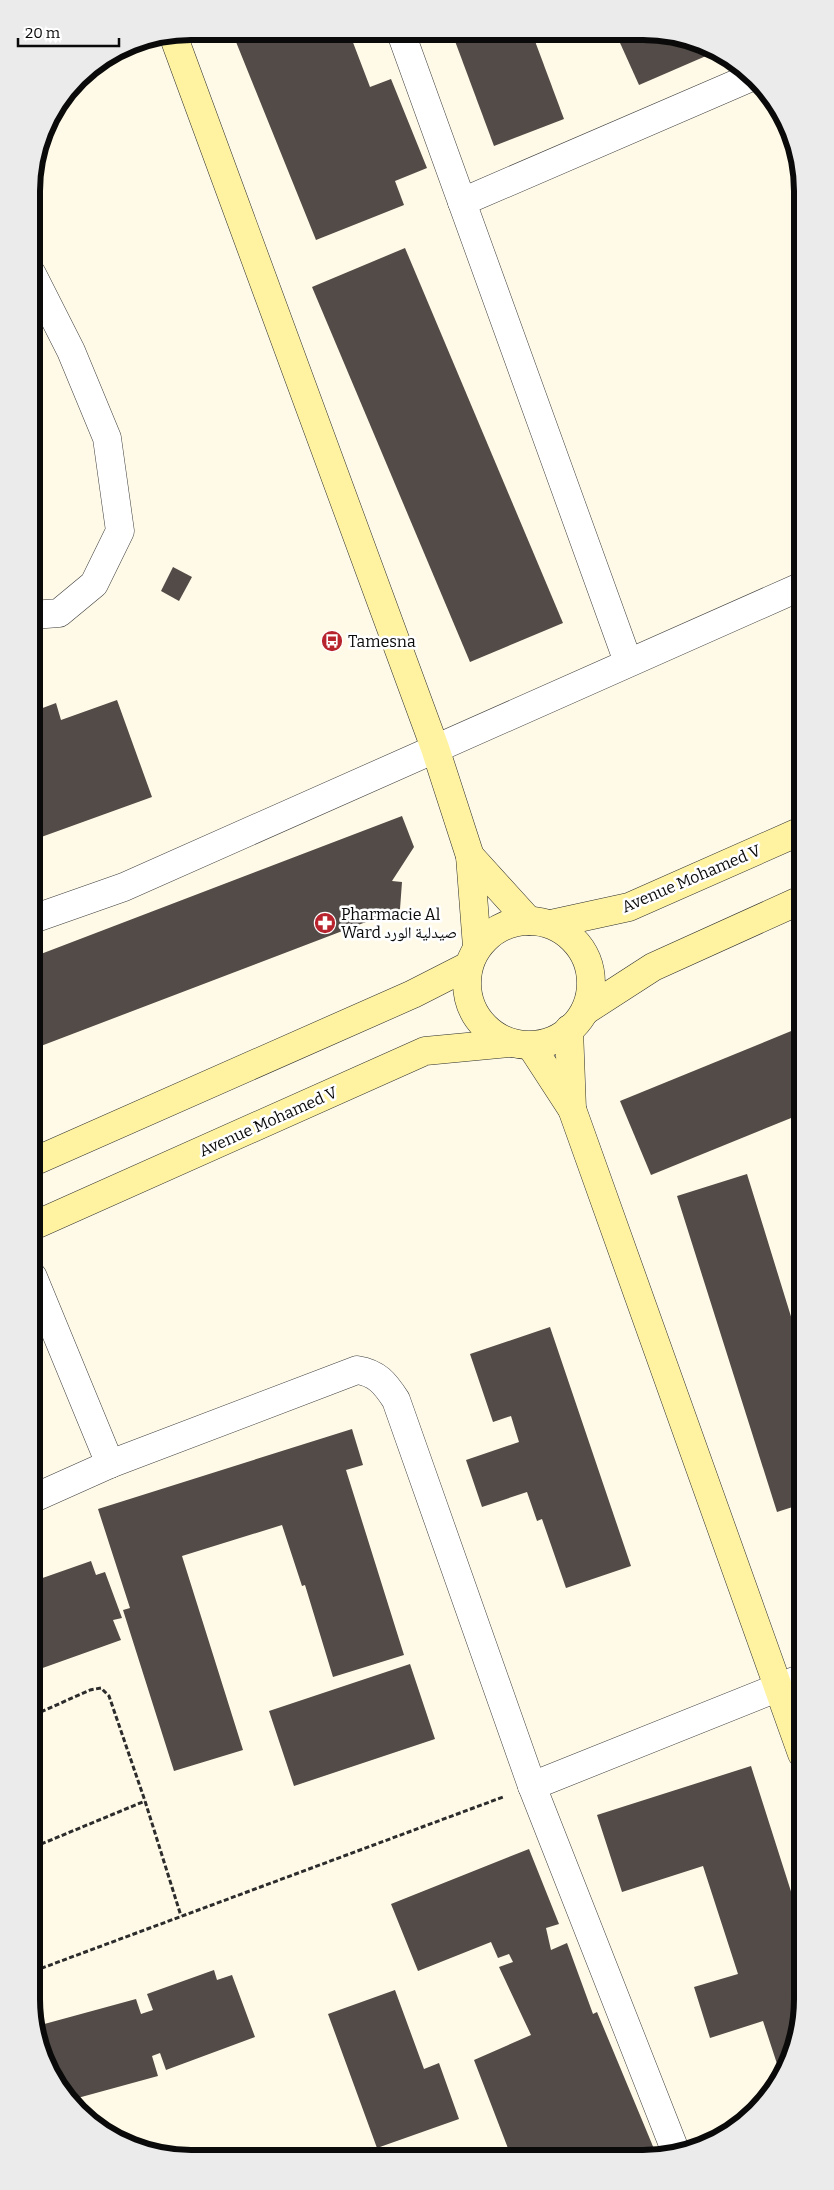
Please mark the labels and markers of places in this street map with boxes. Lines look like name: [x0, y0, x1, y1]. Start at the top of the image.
bus stop icon: Tamesna: [320, 629, 344, 653]
place label: Tamesna: [348, 632, 416, 651]
place label: Pharmacie Al Ward صيدلية الورد: [341, 905, 457, 942]
pharmacy icon: Pharmacie Al Ward صيدلية الورد: [313, 911, 337, 935]

